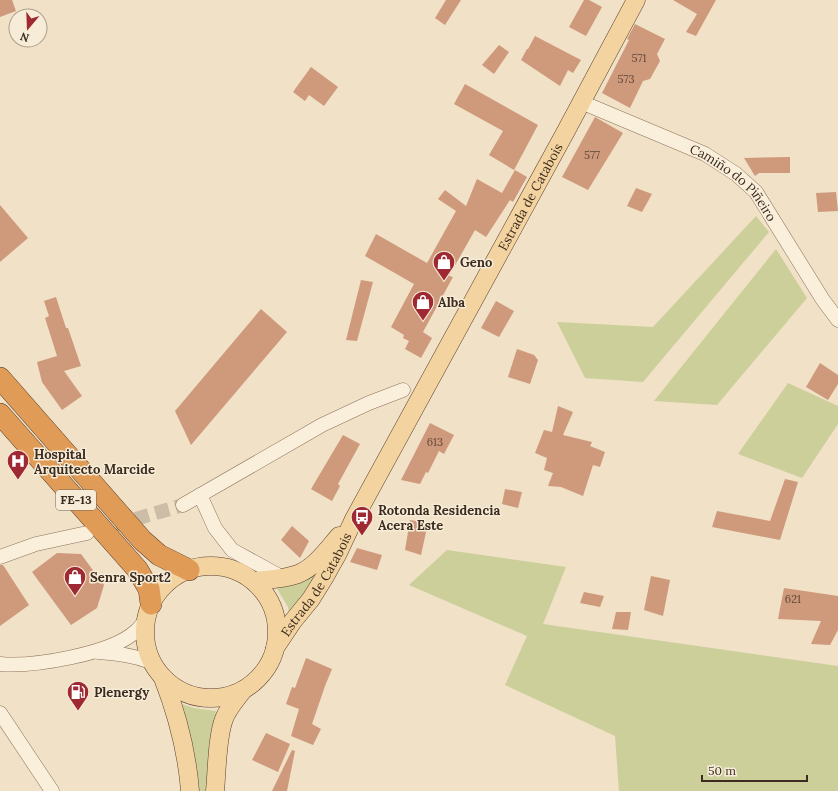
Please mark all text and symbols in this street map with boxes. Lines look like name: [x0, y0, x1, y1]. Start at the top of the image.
north arrow: [8, 8, 48, 48]
text: N: [18, 29, 31, 45]
house number: 571: [631, 51, 647, 65]
house number: 573: [617, 72, 635, 86]
street label: Estrada de Catabois: [494, 140, 567, 254]
street label: Camiño do Piñeiro: [687, 141, 780, 225]
house number: 577: [584, 148, 600, 162]
shop icon: Geno: [431, 249, 457, 282]
place label: Geno: [460, 254, 492, 271]
shop icon: Alba: [410, 289, 436, 322]
place label: Alba: [438, 294, 465, 311]
house number: 613: [427, 435, 443, 449]
place label: Hospital Arquitecto Marcide: [34, 446, 155, 478]
hospital icon: Hospital Arquitecto Marcide: [5, 448, 31, 481]
road number: FE-13: [56, 490, 96, 510]
place label: Rotonda Residencia Acera Este: [378, 502, 500, 534]
bus stop icon: Rotonda Residencia Acera Este: [349, 504, 375, 537]
street label: Estrada de Catabois: [277, 530, 355, 640]
shop icon: Senra Sport2: [62, 564, 88, 597]
place label: Senra Sport2: [90, 569, 171, 586]
house number: 621: [785, 592, 801, 606]
fuel station icon: Plenergy: [65, 679, 91, 712]
place label: Plenergy: [94, 684, 150, 701]
scale bar: [702, 757, 807, 783]
text: 50 m: [708, 763, 736, 778]

